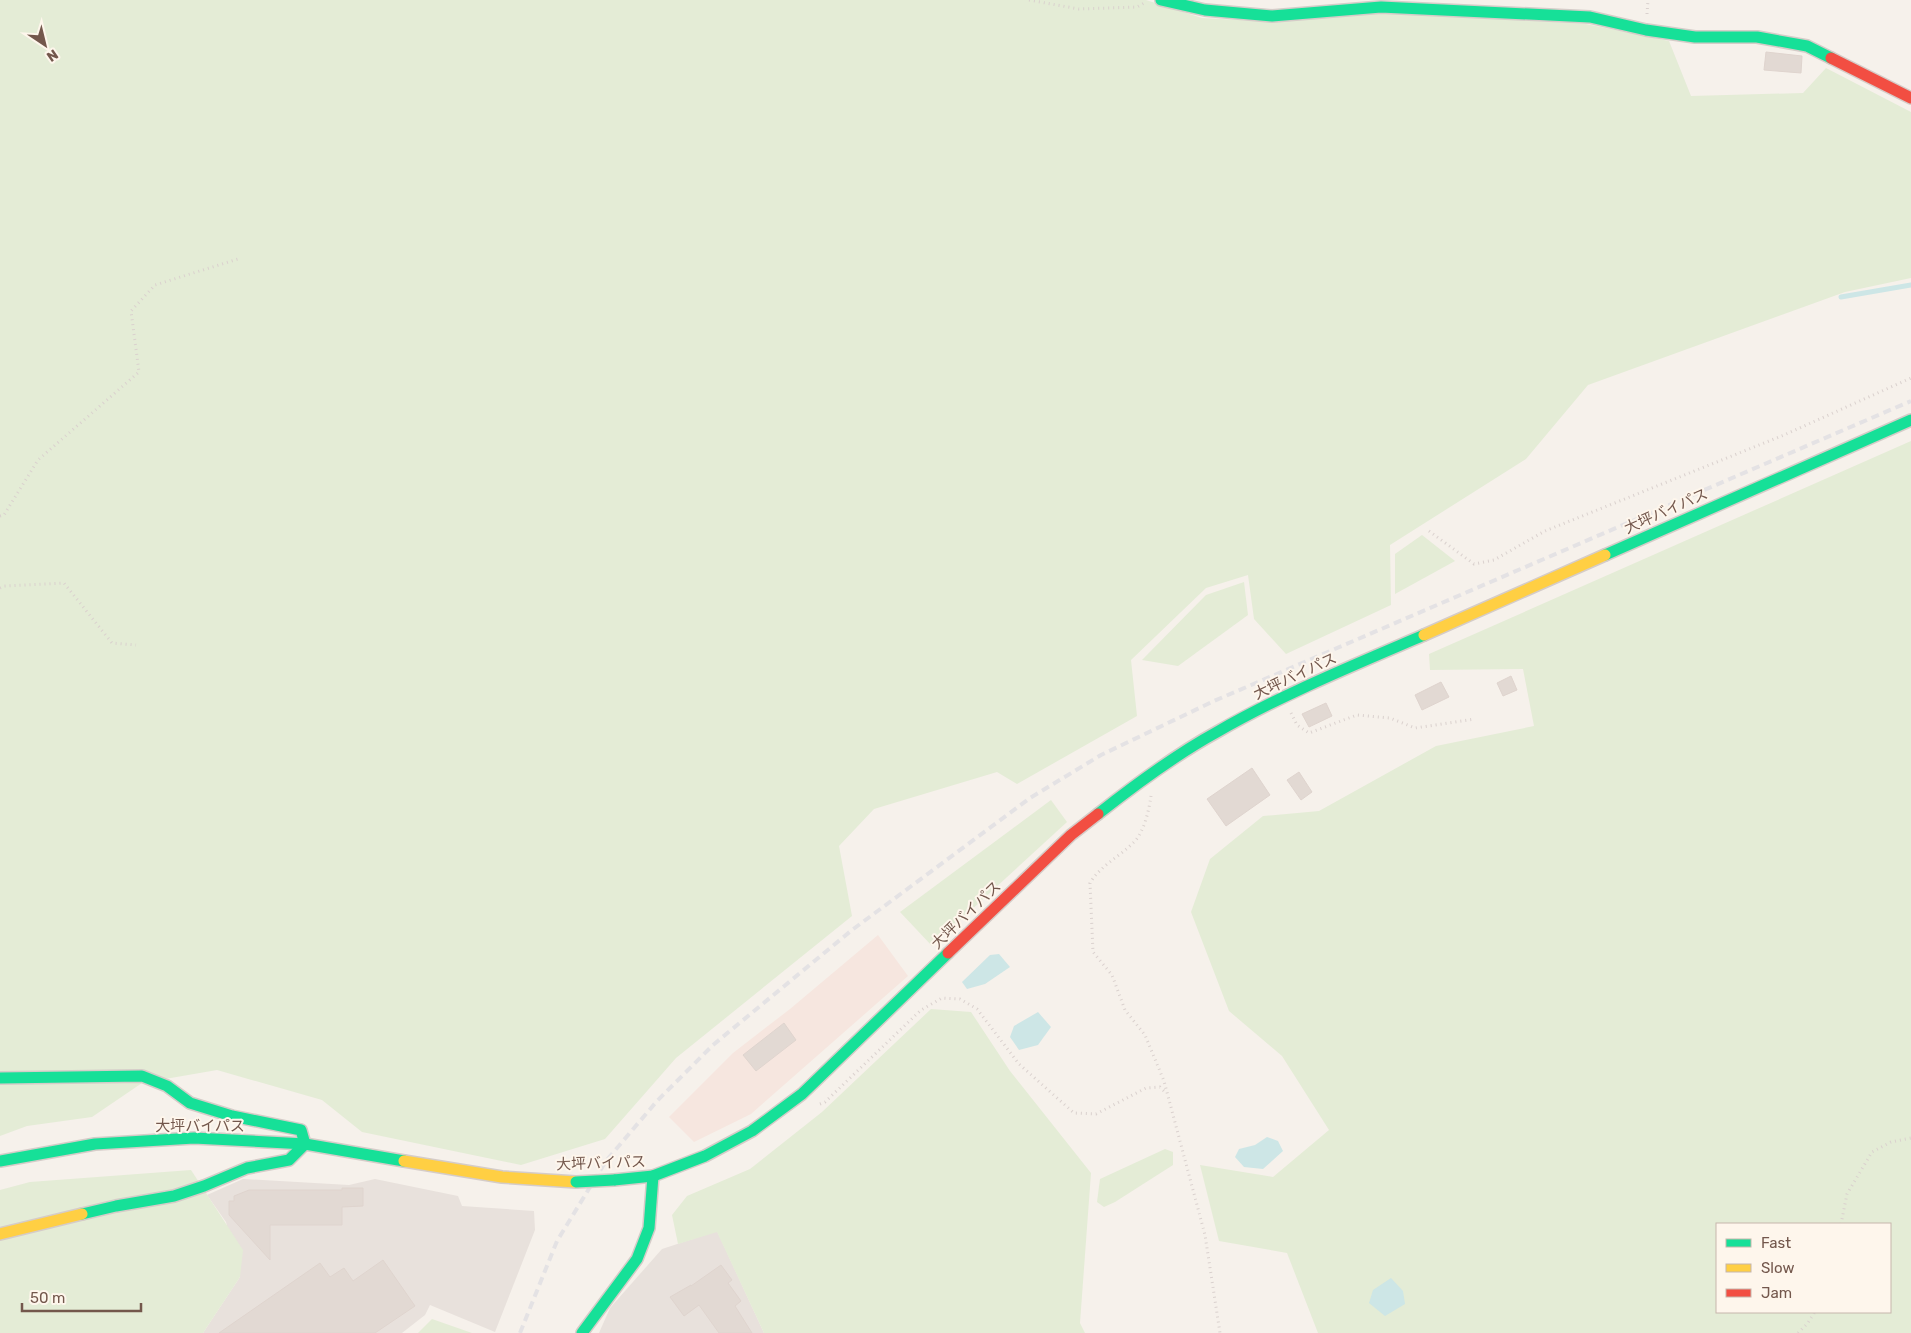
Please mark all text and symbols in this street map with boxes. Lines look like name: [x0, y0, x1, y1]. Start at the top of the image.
north arrow: [20, 20, 70, 70]
text: N: [43, 45, 61, 65]
street label: 大坪バイパス: [1621, 485, 1711, 537]
street label: 大坪バイパス: [1251, 649, 1339, 703]
street label: 大坪バイパス: [927, 877, 1005, 953]
street label: 大坪バイパス: [155, 1117, 245, 1135]
street label: 大坪バイパス: [556, 1152, 646, 1174]
legend: [1716, 1223, 1891, 1313]
text: Fast: [1761, 1234, 1791, 1252]
text: Slow: [1761, 1259, 1794, 1277]
scale bar: [22, 1280, 141, 1312]
text: Jam: [1761, 1284, 1792, 1302]
text: 50 m: [30, 1289, 65, 1307]

